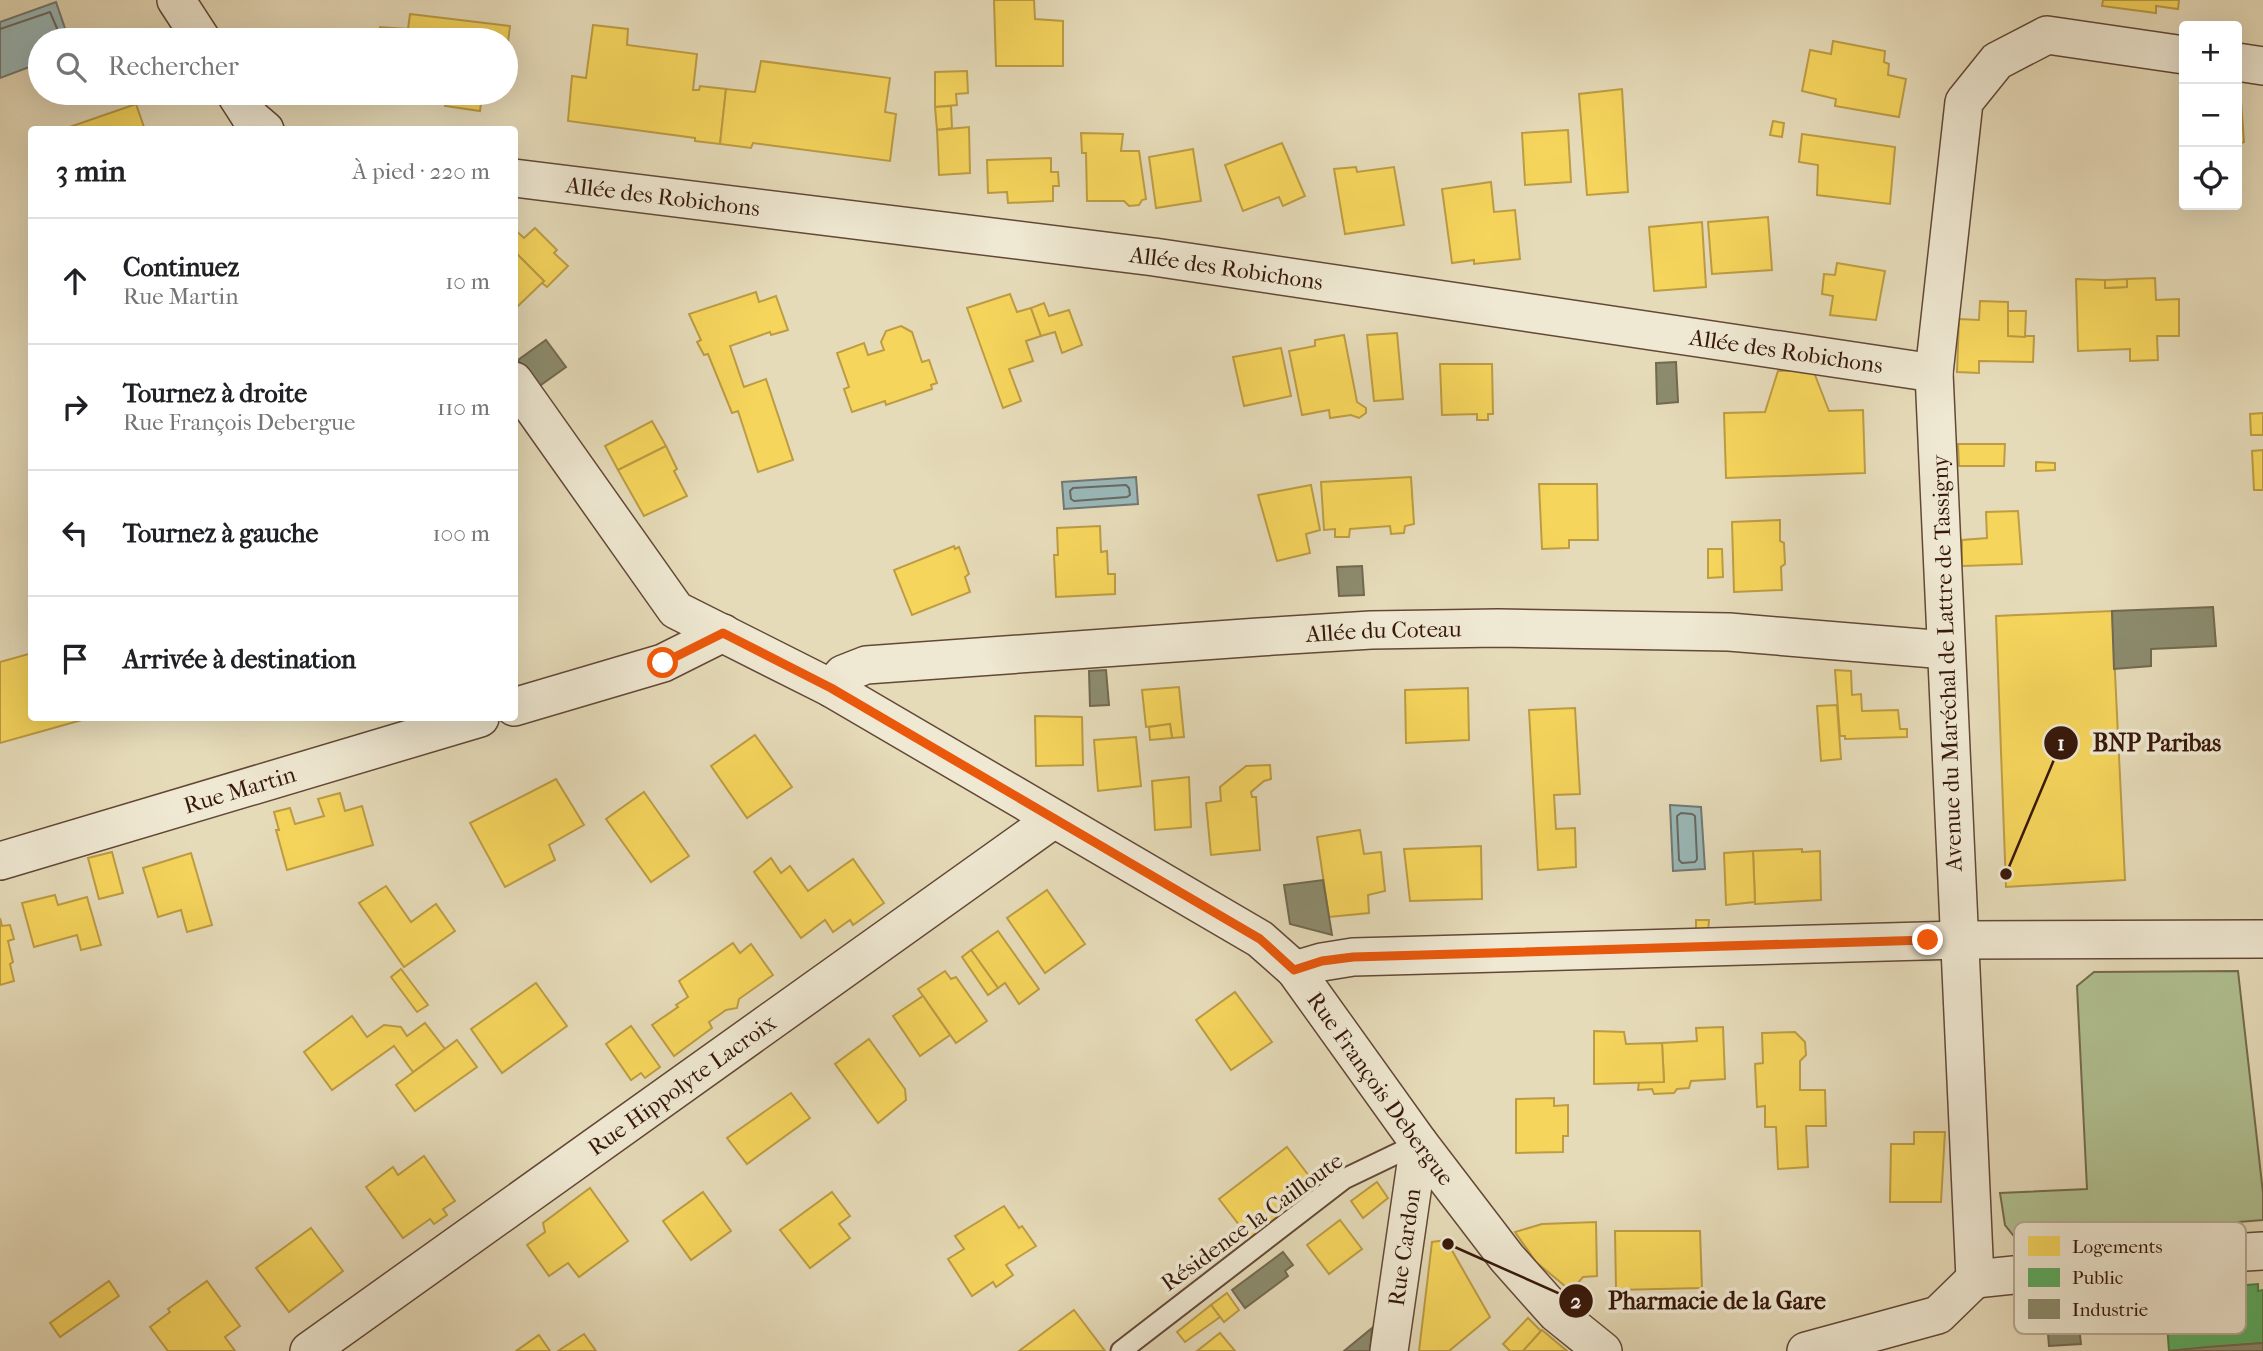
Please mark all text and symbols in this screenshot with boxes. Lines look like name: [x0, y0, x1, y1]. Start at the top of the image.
map controls: [2179, 21, 2242, 210]
button: +: [2179, 21, 2242, 84]
search box: [28, 28, 518, 105]
icon: search: [52, 48, 90, 86]
text: Rechercher: [108, 51, 239, 82]
button: −: [2179, 84, 2242, 147]
button: locate: [2179, 147, 2242, 210]
text: 3 min: [56, 154, 126, 189]
text: À pied · 220 m: [352, 158, 490, 185]
street label: Allée des Robichons: [563, 171, 761, 222]
street label: Allée des Robichons: [1127, 240, 1325, 295]
text: Continuez: [123, 252, 239, 283]
icon: ahead: [56, 262, 94, 300]
text: 10 m: [445, 268, 490, 295]
text: Rue Martin: [123, 283, 238, 310]
street label: Allée des Robichons: [1687, 323, 1885, 379]
text: Tournez à droite: [123, 378, 307, 409]
icon: right: [56, 388, 94, 426]
text: 110 m: [437, 394, 490, 421]
text: Rue François Debergue: [123, 409, 355, 436]
street label: Avenue du Maréchal de Lattre de Tassigny: [1926, 453, 1968, 873]
icon: left: [56, 514, 94, 552]
text: Tournez à gauche: [123, 518, 318, 549]
text: 100 m: [432, 520, 490, 547]
street label: Allée du Coteau: [1304, 615, 1462, 648]
icon: arrive: [56, 640, 94, 678]
text: Arrivée à destination: [123, 644, 356, 675]
route start: [647, 647, 678, 678]
callout: BNP Paribas: [2044, 720, 2235, 765]
text: BNP Paribas: [2093, 729, 2221, 757]
text: 1: [2057, 731, 2065, 755]
street label: Rue Martin: [180, 760, 299, 819]
route end: [1912, 924, 1943, 955]
street label: Rue François Debergue: [1301, 986, 1460, 1191]
street label: Rue Hippolyte Lacroix: [583, 1009, 781, 1161]
street label: Résidence la Cailloute: [1156, 1147, 1348, 1297]
street label: Rue Cardon: [1382, 1186, 1426, 1308]
legend: [2014, 1222, 2246, 1334]
text: Logements: [2072, 1236, 2163, 1258]
text: Public: [2072, 1267, 2123, 1289]
callout: Pharmacie de la Gare: [1559, 1279, 1840, 1324]
text: Pharmacie de la Gare: [1608, 1287, 1826, 1315]
text: 2: [1571, 1289, 1582, 1313]
text: Industrie: [2072, 1299, 2148, 1321]

